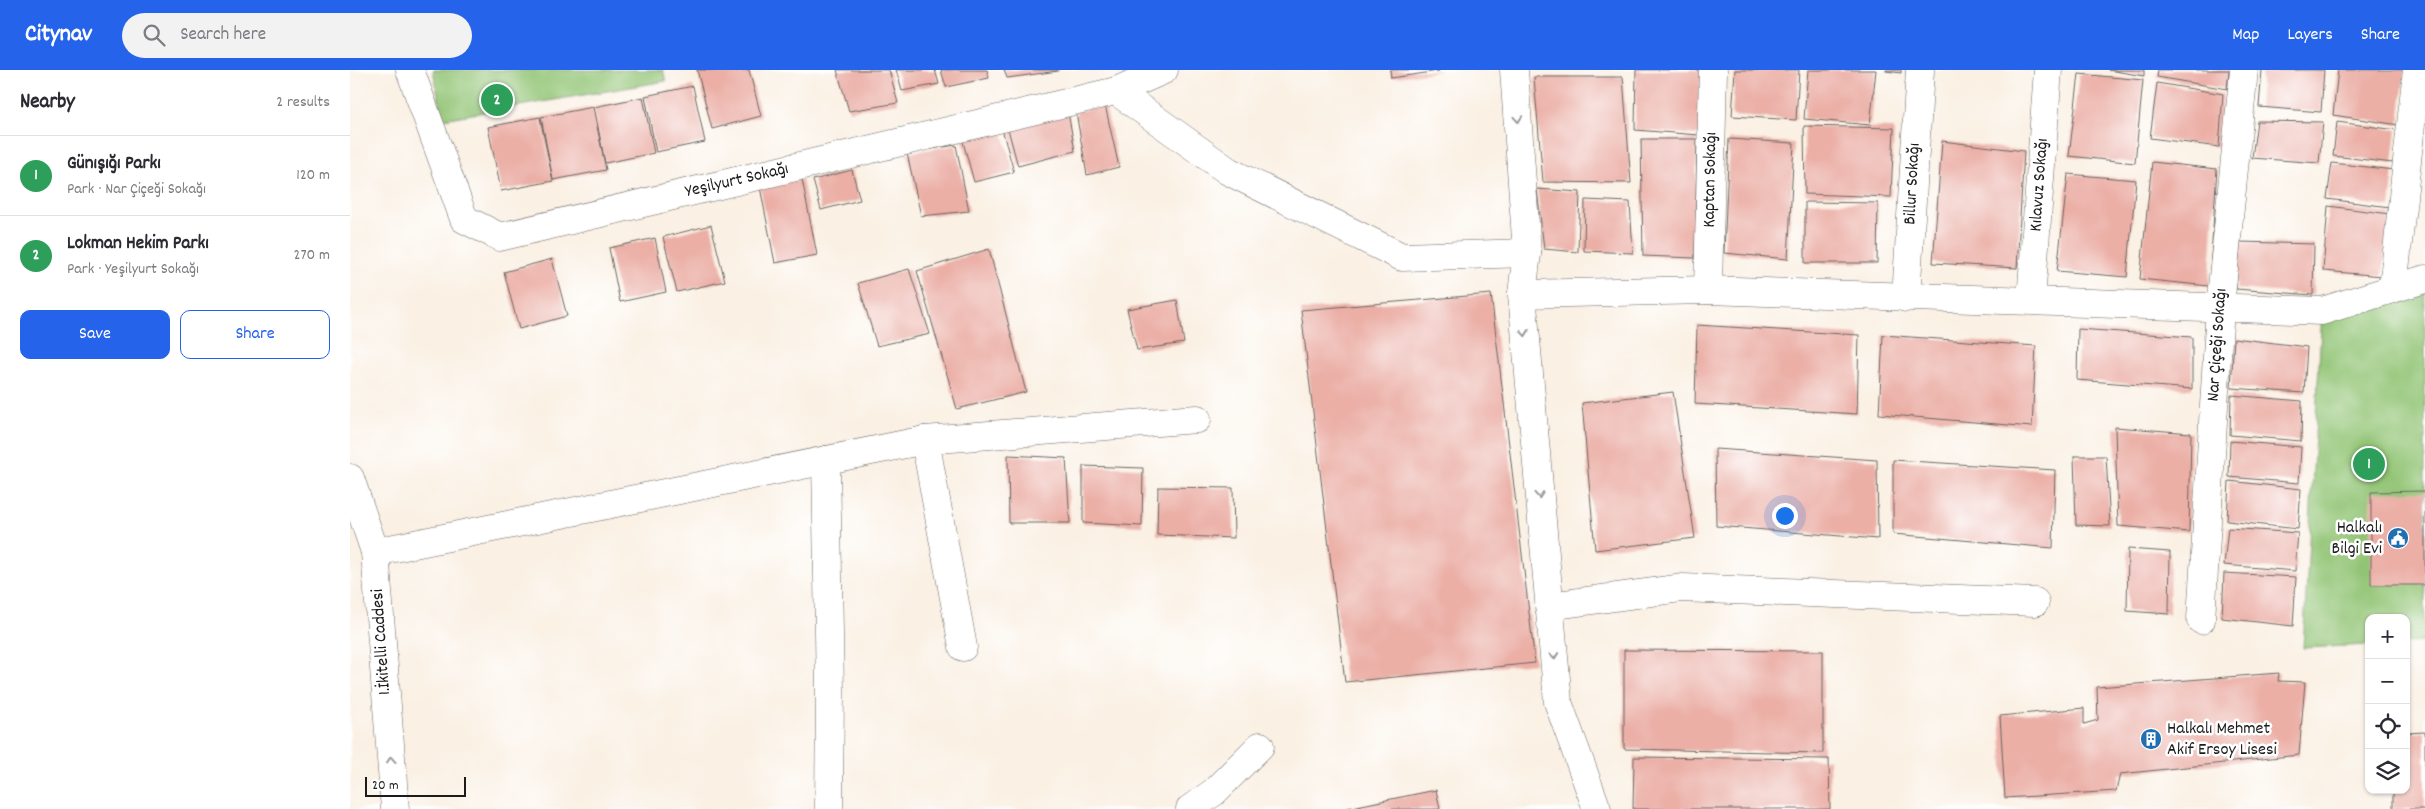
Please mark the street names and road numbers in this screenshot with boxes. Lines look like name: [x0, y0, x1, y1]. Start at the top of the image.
street label: Kaptan Sokağı: [1698, 132, 1724, 228]
street label: Kılavuz Sokağı: [2024, 137, 2056, 233]
street label: Billur Sokağı: [1898, 142, 1928, 226]
street label: Yeşilyurt Sokağı: [683, 157, 791, 205]
street label: Nar Çiçeği Sokağı: [2202, 288, 2234, 402]
street label: 1.İkitelli Caddesi: [366, 588, 398, 696]

